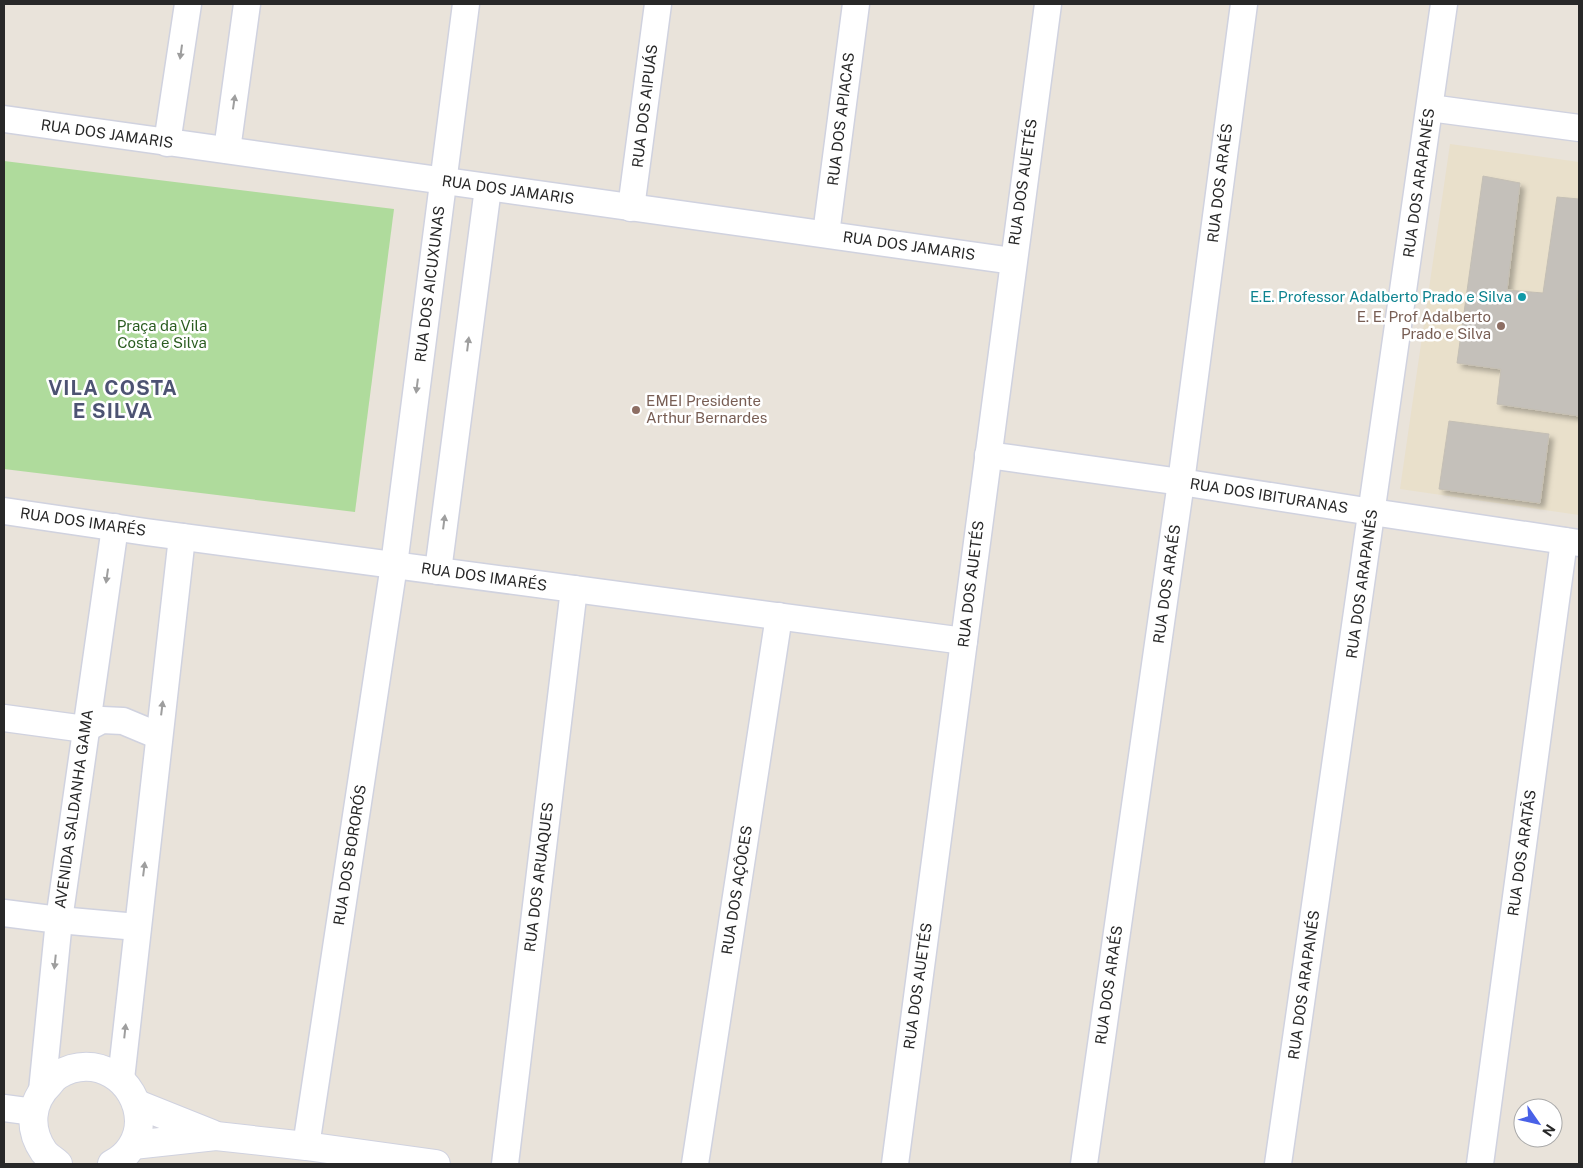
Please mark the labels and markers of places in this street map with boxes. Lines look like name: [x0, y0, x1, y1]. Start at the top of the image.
place label: E.E. Professor Adalberto Prado e Silva: [1250, 288, 1512, 305]
marker: E.E. Professor Adalberto Prado e Silva: [1516, 291, 1528, 303]
place label: E. E. Prof Adalberto Prado e Silva: [1357, 308, 1491, 342]
marker: E. E. Prof Adalberto Prado e Silva: [1495, 320, 1507, 332]
place label: EMEI Presidente Arthur Bernardes: [646, 392, 767, 426]
marker: EMEI Presidente Arthur Bernardes: [630, 404, 642, 416]

